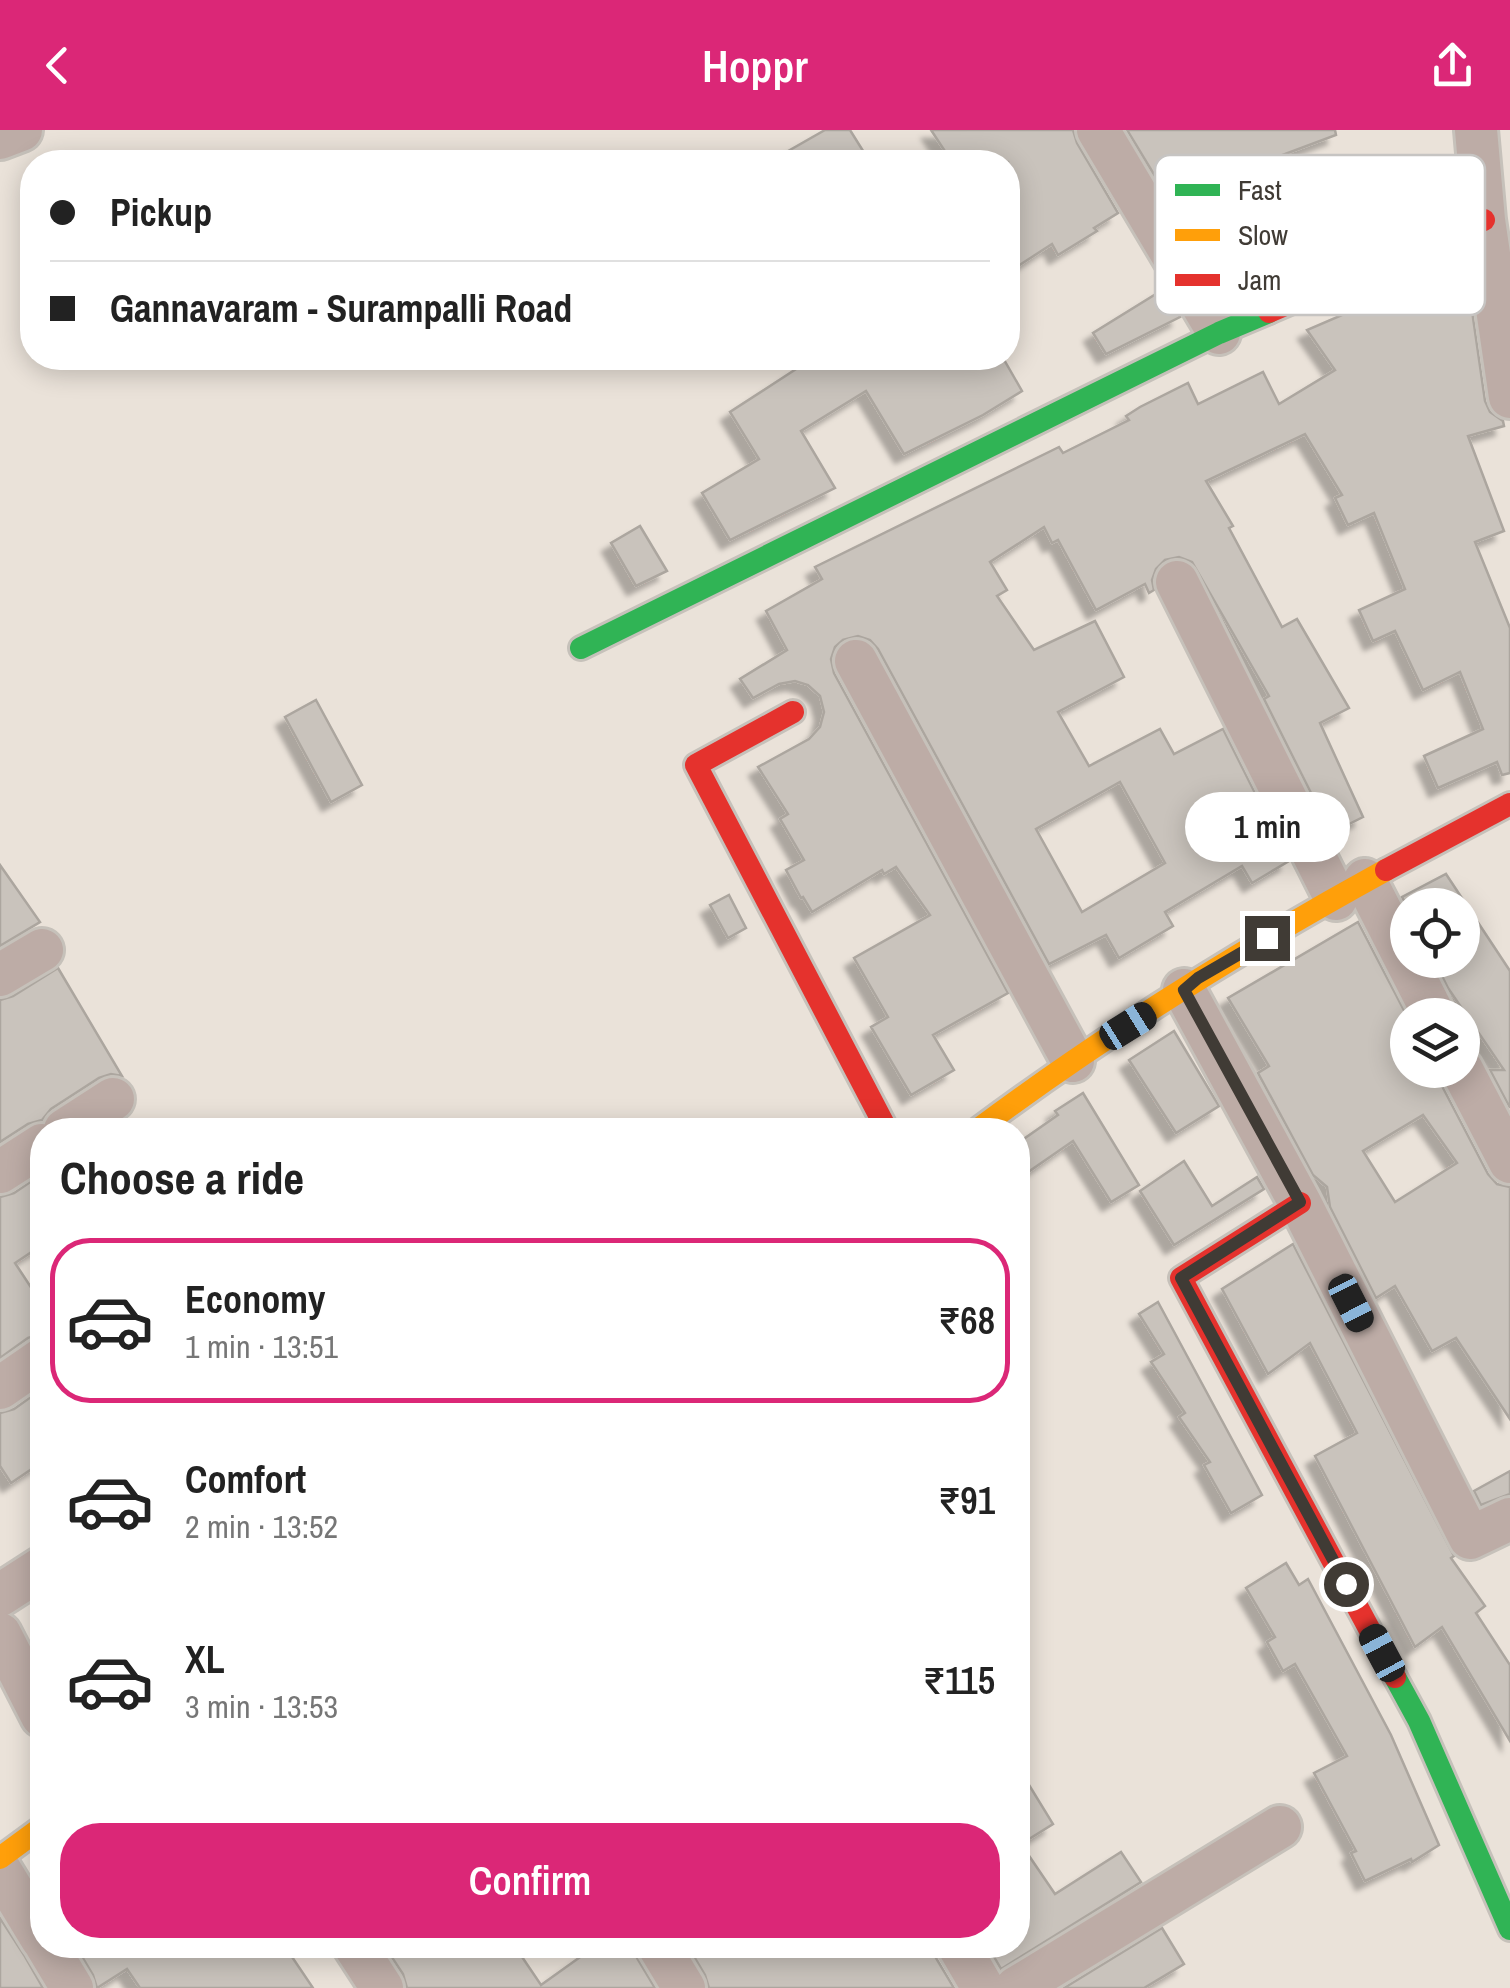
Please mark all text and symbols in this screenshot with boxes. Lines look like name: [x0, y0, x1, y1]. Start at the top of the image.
text: Hoppr: [702, 35, 808, 96]
icon: back: [30, 38, 85, 93]
icon: share: [1425, 38, 1480, 93]
legend: [1155, 155, 1485, 315]
text: Fast: [1238, 171, 1282, 209]
text: Pickup: [110, 187, 212, 238]
text: Slow: [1238, 216, 1288, 254]
text: Jam: [1238, 261, 1281, 299]
text: Gannavaram - Surampalli Road: [110, 283, 572, 334]
callout: 1 min: [1184, 793, 1350, 863]
text: 1 min: [1234, 805, 1301, 848]
map controls: [1390, 888, 1480, 1088]
button: locate: [1390, 888, 1480, 978]
route end: [1245, 916, 1290, 961]
car: [1095, 997, 1161, 1055]
button: layers: [1390, 998, 1480, 1088]
text: Choose a ride: [60, 1147, 304, 1208]
car: [1324, 1269, 1378, 1337]
text: Economy: [185, 1274, 325, 1325]
icon: car: [65, 1276, 155, 1366]
text: ₹68: [939, 1295, 995, 1346]
text: 1 min · 13:51: [185, 1325, 338, 1368]
text: Comfort: [185, 1454, 306, 1505]
icon: car: [65, 1456, 155, 1546]
text: ₹91: [939, 1475, 995, 1526]
text: 2 min · 13:52: [185, 1505, 338, 1548]
route start: [1324, 1562, 1369, 1607]
car: [1355, 1619, 1409, 1687]
text: XL: [185, 1634, 225, 1685]
icon: car: [65, 1636, 155, 1726]
text: ₹115: [923, 1655, 995, 1706]
text: 3 min · 13:53: [185, 1685, 338, 1728]
button: Confirm: [60, 1823, 1000, 1938]

